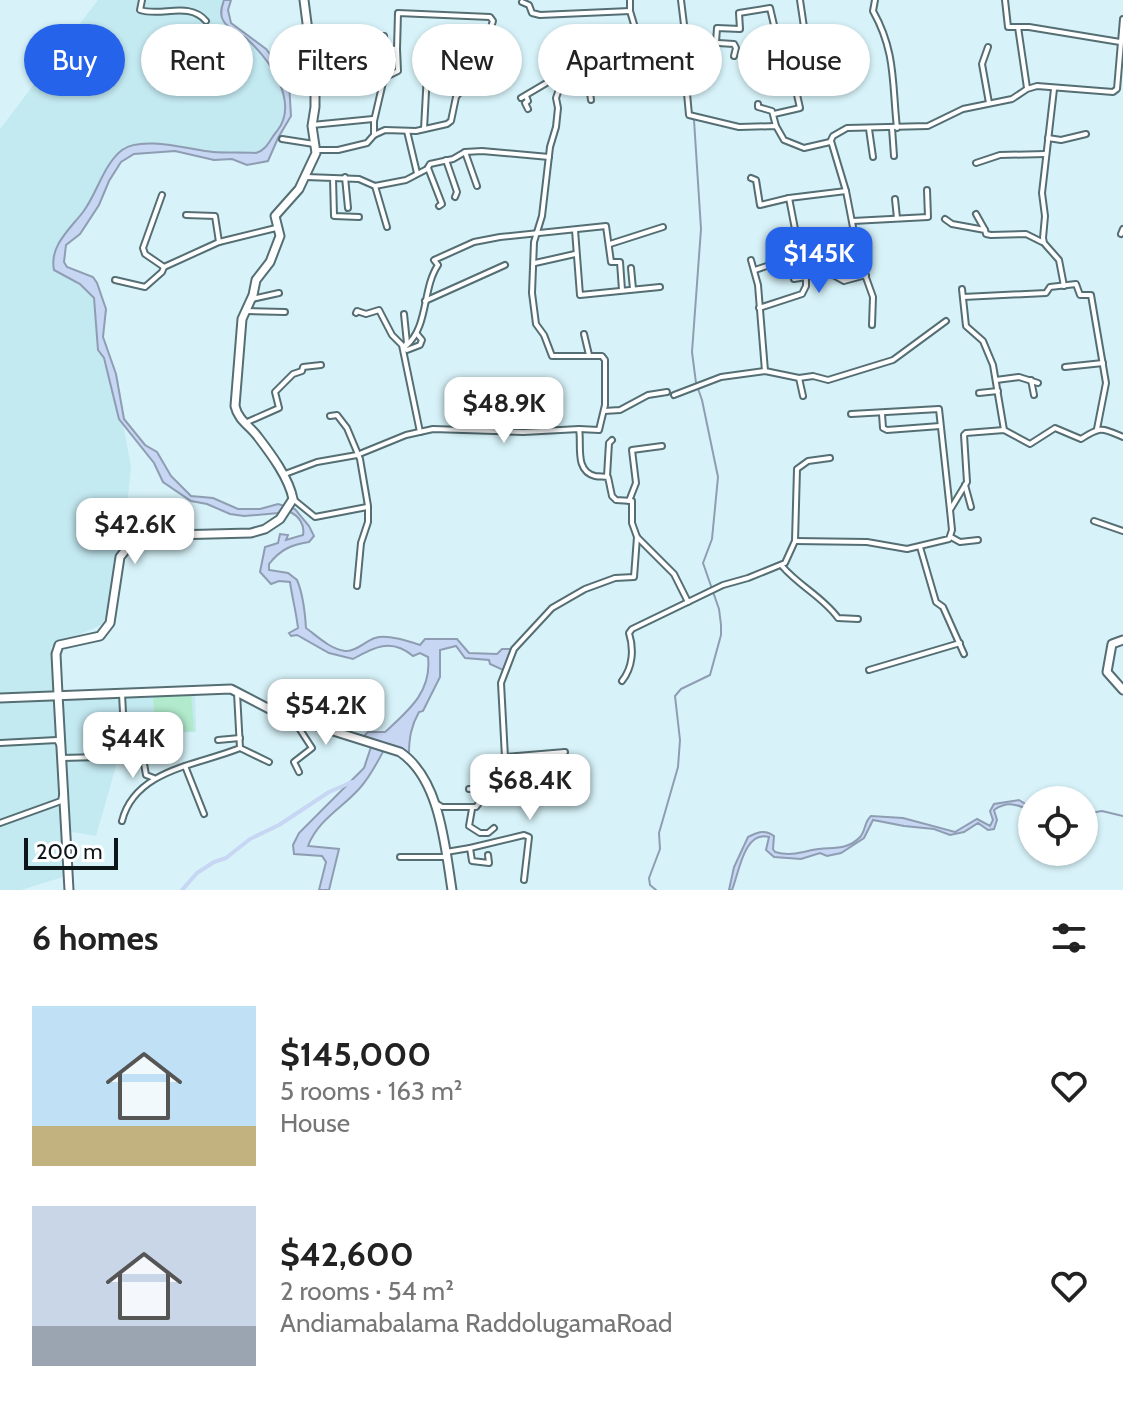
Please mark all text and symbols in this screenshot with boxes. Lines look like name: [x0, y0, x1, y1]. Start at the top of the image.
chip: Buy: [24, 24, 125, 96]
chip: Rent: [141, 24, 253, 96]
chip: Filters: [269, 24, 396, 96]
chip: New: [412, 24, 522, 96]
chip: Apartment: [538, 24, 722, 96]
chip: House: [738, 24, 870, 96]
pin: $145K: [763, 227, 875, 295]
text: $145K: [783, 237, 855, 269]
pin: $48.9K: [439, 377, 569, 445]
text: $48.9K: [462, 387, 546, 419]
pin: $42.6K: [70, 498, 200, 566]
text: $42.6K: [94, 508, 176, 540]
pin: $54.2K: [261, 679, 391, 747]
text: $54.2K: [285, 689, 367, 721]
pin: $44K: [86, 712, 180, 780]
text: $44K: [101, 722, 165, 754]
pin: $68.4K: [465, 754, 595, 822]
text: $68.4K: [488, 764, 572, 796]
map controls: [1018, 786, 1098, 866]
button: locate: [1018, 786, 1098, 866]
scale bar: [24, 834, 118, 870]
text: 200 m: [36, 838, 102, 865]
icon: filters: [1047, 916, 1091, 960]
text: 6 homes: [32, 917, 158, 959]
text: $145,000: [280, 1033, 431, 1075]
icon: home: [96, 1038, 192, 1134]
icon: heart: [1047, 1064, 1091, 1108]
text: 5 rooms · 163 m²: [280, 1075, 462, 1107]
text: House: [280, 1107, 350, 1139]
text: $42,600: [280, 1233, 414, 1275]
icon: home: [96, 1238, 192, 1334]
icon: heart: [1047, 1264, 1091, 1308]
text: 2 rooms · 54 m²: [280, 1275, 454, 1307]
text: Andiamabalama RaddolugamaRoad: [280, 1307, 673, 1339]

